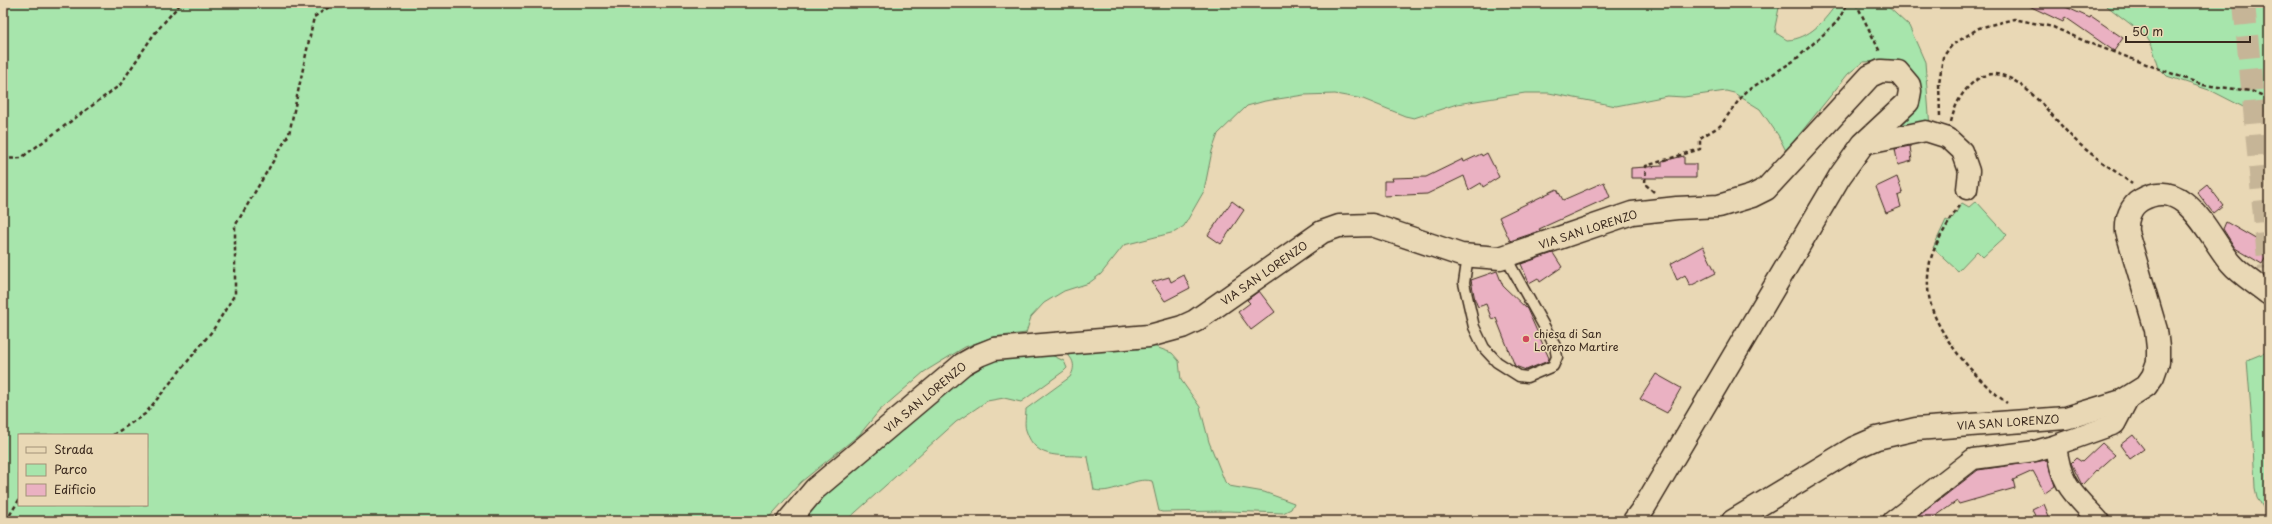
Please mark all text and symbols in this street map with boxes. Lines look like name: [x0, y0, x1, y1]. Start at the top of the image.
scale bar: [2126, 18, 2250, 44]
text: 50 m: [2132, 22, 2163, 40]
street label: VIA SAN LORENZO: [1537, 205, 1640, 253]
street label: VIA SAN LORENZO: [1217, 237, 1311, 309]
place label: chiesa di San Lorenzo Martire: [1534, 325, 1619, 355]
marker: chiesa di San Lorenzo Martire: [1521, 334, 1531, 344]
street label: VIA SAN LORENZO: [880, 357, 970, 436]
street label: VIA SAN LORENZO: [1956, 410, 2060, 434]
legend: [18, 434, 148, 506]
text: Strada: [54, 440, 94, 458]
text: Parco: [54, 460, 88, 478]
text: Edificio: [54, 480, 96, 498]

